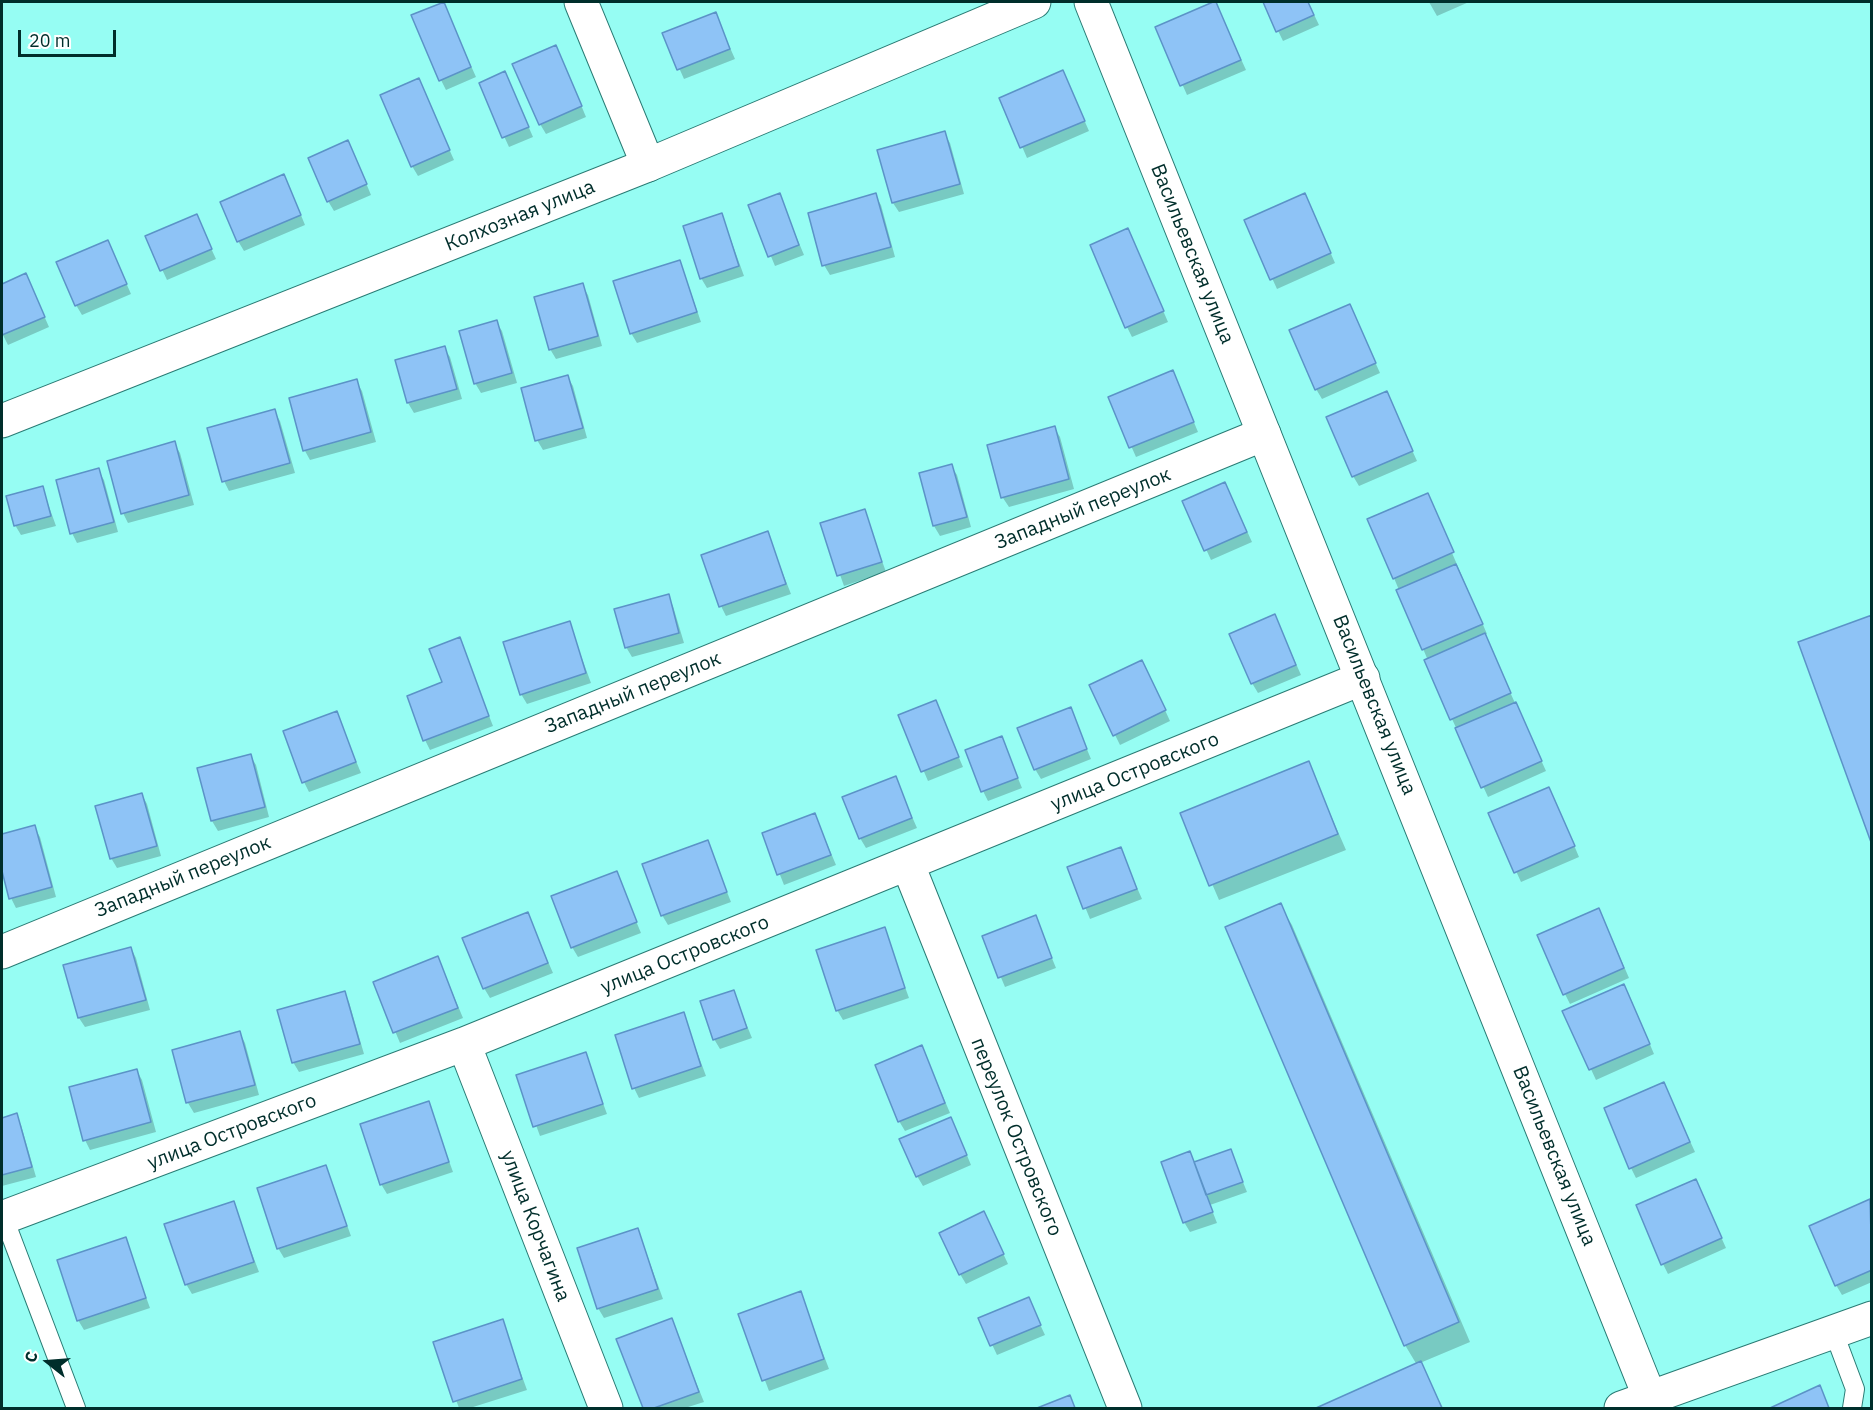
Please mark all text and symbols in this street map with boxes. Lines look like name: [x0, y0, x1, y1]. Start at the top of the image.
scale bar: [21, 18, 118, 56]
text: 20 m: [29, 29, 71, 52]
street label: Васильевская улица: [1145, 161, 1239, 347]
street label: Колхозная улица: [442, 175, 598, 257]
street label: Западный переулок: [991, 463, 1175, 555]
street label: Васильевская улица: [1327, 612, 1421, 798]
street label: Западный переулок: [541, 647, 725, 739]
street label: улица Островского: [1047, 727, 1223, 817]
street label: Западный переулок: [91, 831, 275, 923]
street label: улица Островского: [597, 910, 773, 1000]
street label: переулок Островского: [965, 1034, 1067, 1240]
street label: Васильевская улица: [1507, 1063, 1601, 1249]
street label: улица Островского: [144, 1089, 320, 1175]
street label: улица Корчагина: [495, 1147, 575, 1305]
north arrow: [18, 1332, 78, 1392]
text: С: [20, 1349, 42, 1365]

